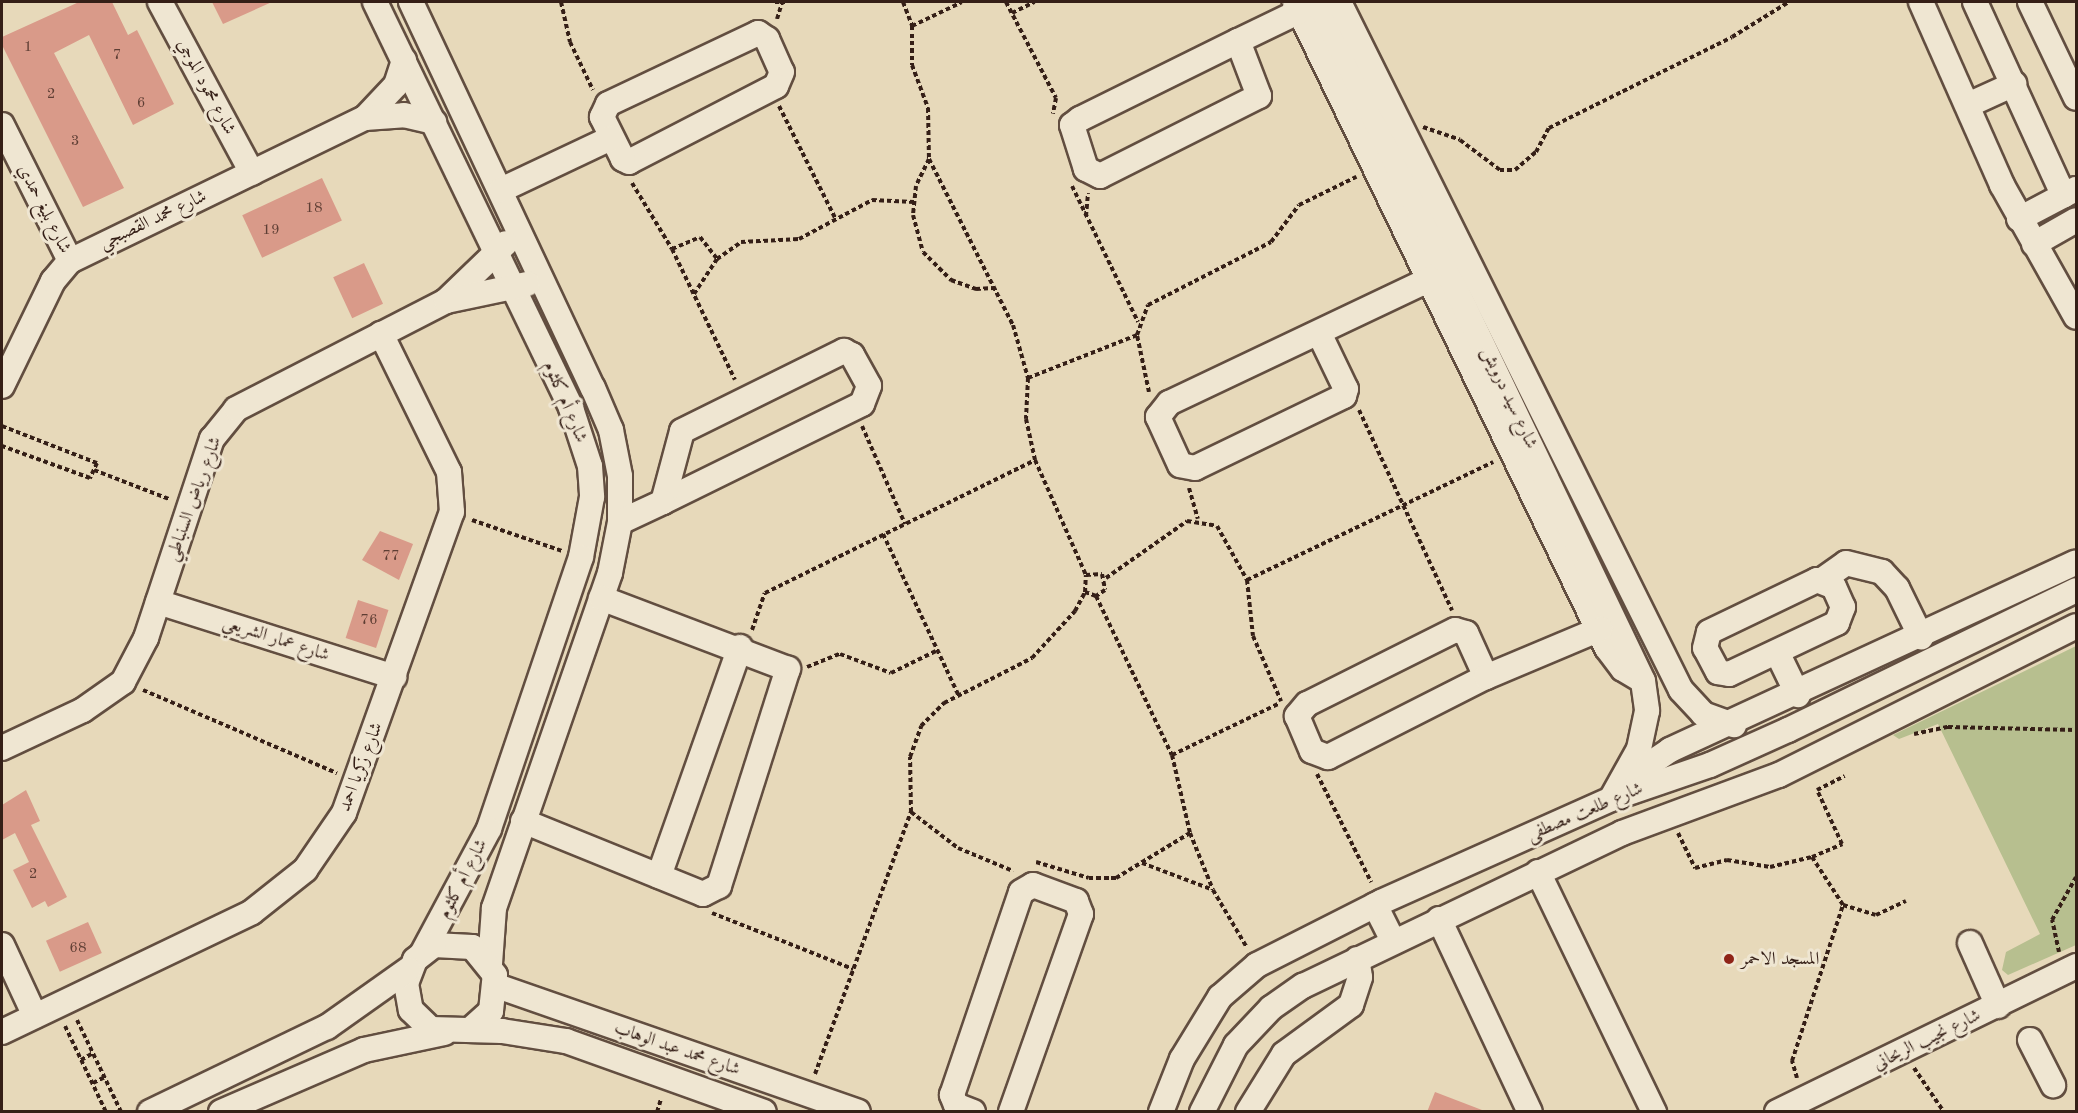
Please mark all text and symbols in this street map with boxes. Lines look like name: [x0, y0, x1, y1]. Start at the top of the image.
street label: شارع محمود الموجي: [172, 36, 240, 138]
house number: 1: [24, 39, 32, 57]
house number: 7: [113, 47, 121, 65]
house number: 2: [47, 86, 55, 104]
house number: 6: [137, 95, 145, 113]
house number: 3: [71, 133, 79, 151]
street label: شارع بليغ حمدي: [12, 161, 76, 257]
street label: شارع محمد القصبجي: [96, 186, 210, 254]
house number: 18: [305, 200, 323, 218]
house number: 19: [262, 222, 280, 240]
street label: شارع سيد درويش: [1476, 344, 1542, 452]
street label: شارع أم كلثوم: [538, 358, 592, 446]
street label: شارع رياض السنباطي: [161, 434, 227, 564]
house number: 77: [382, 548, 400, 566]
street label: شارع عمار الشريعي: [220, 612, 332, 666]
house number: 76: [360, 612, 378, 630]
street label: شارع زكريا احمد: [334, 719, 388, 815]
street label: شارع طلعت مصطفى: [1524, 778, 1646, 846]
street label: شارع أم كلثوم: [434, 836, 492, 922]
house number: 2: [29, 866, 37, 884]
house number: 68: [69, 940, 87, 958]
place label: المسجد الاحمر: [1741, 948, 1819, 970]
marker: المسجد الاحمر: [1722, 952, 1736, 966]
street label: شارع نجيب الريحاني: [1870, 1005, 1984, 1075]
street label: شارع محمد عبد الوهاب: [611, 1017, 743, 1081]

